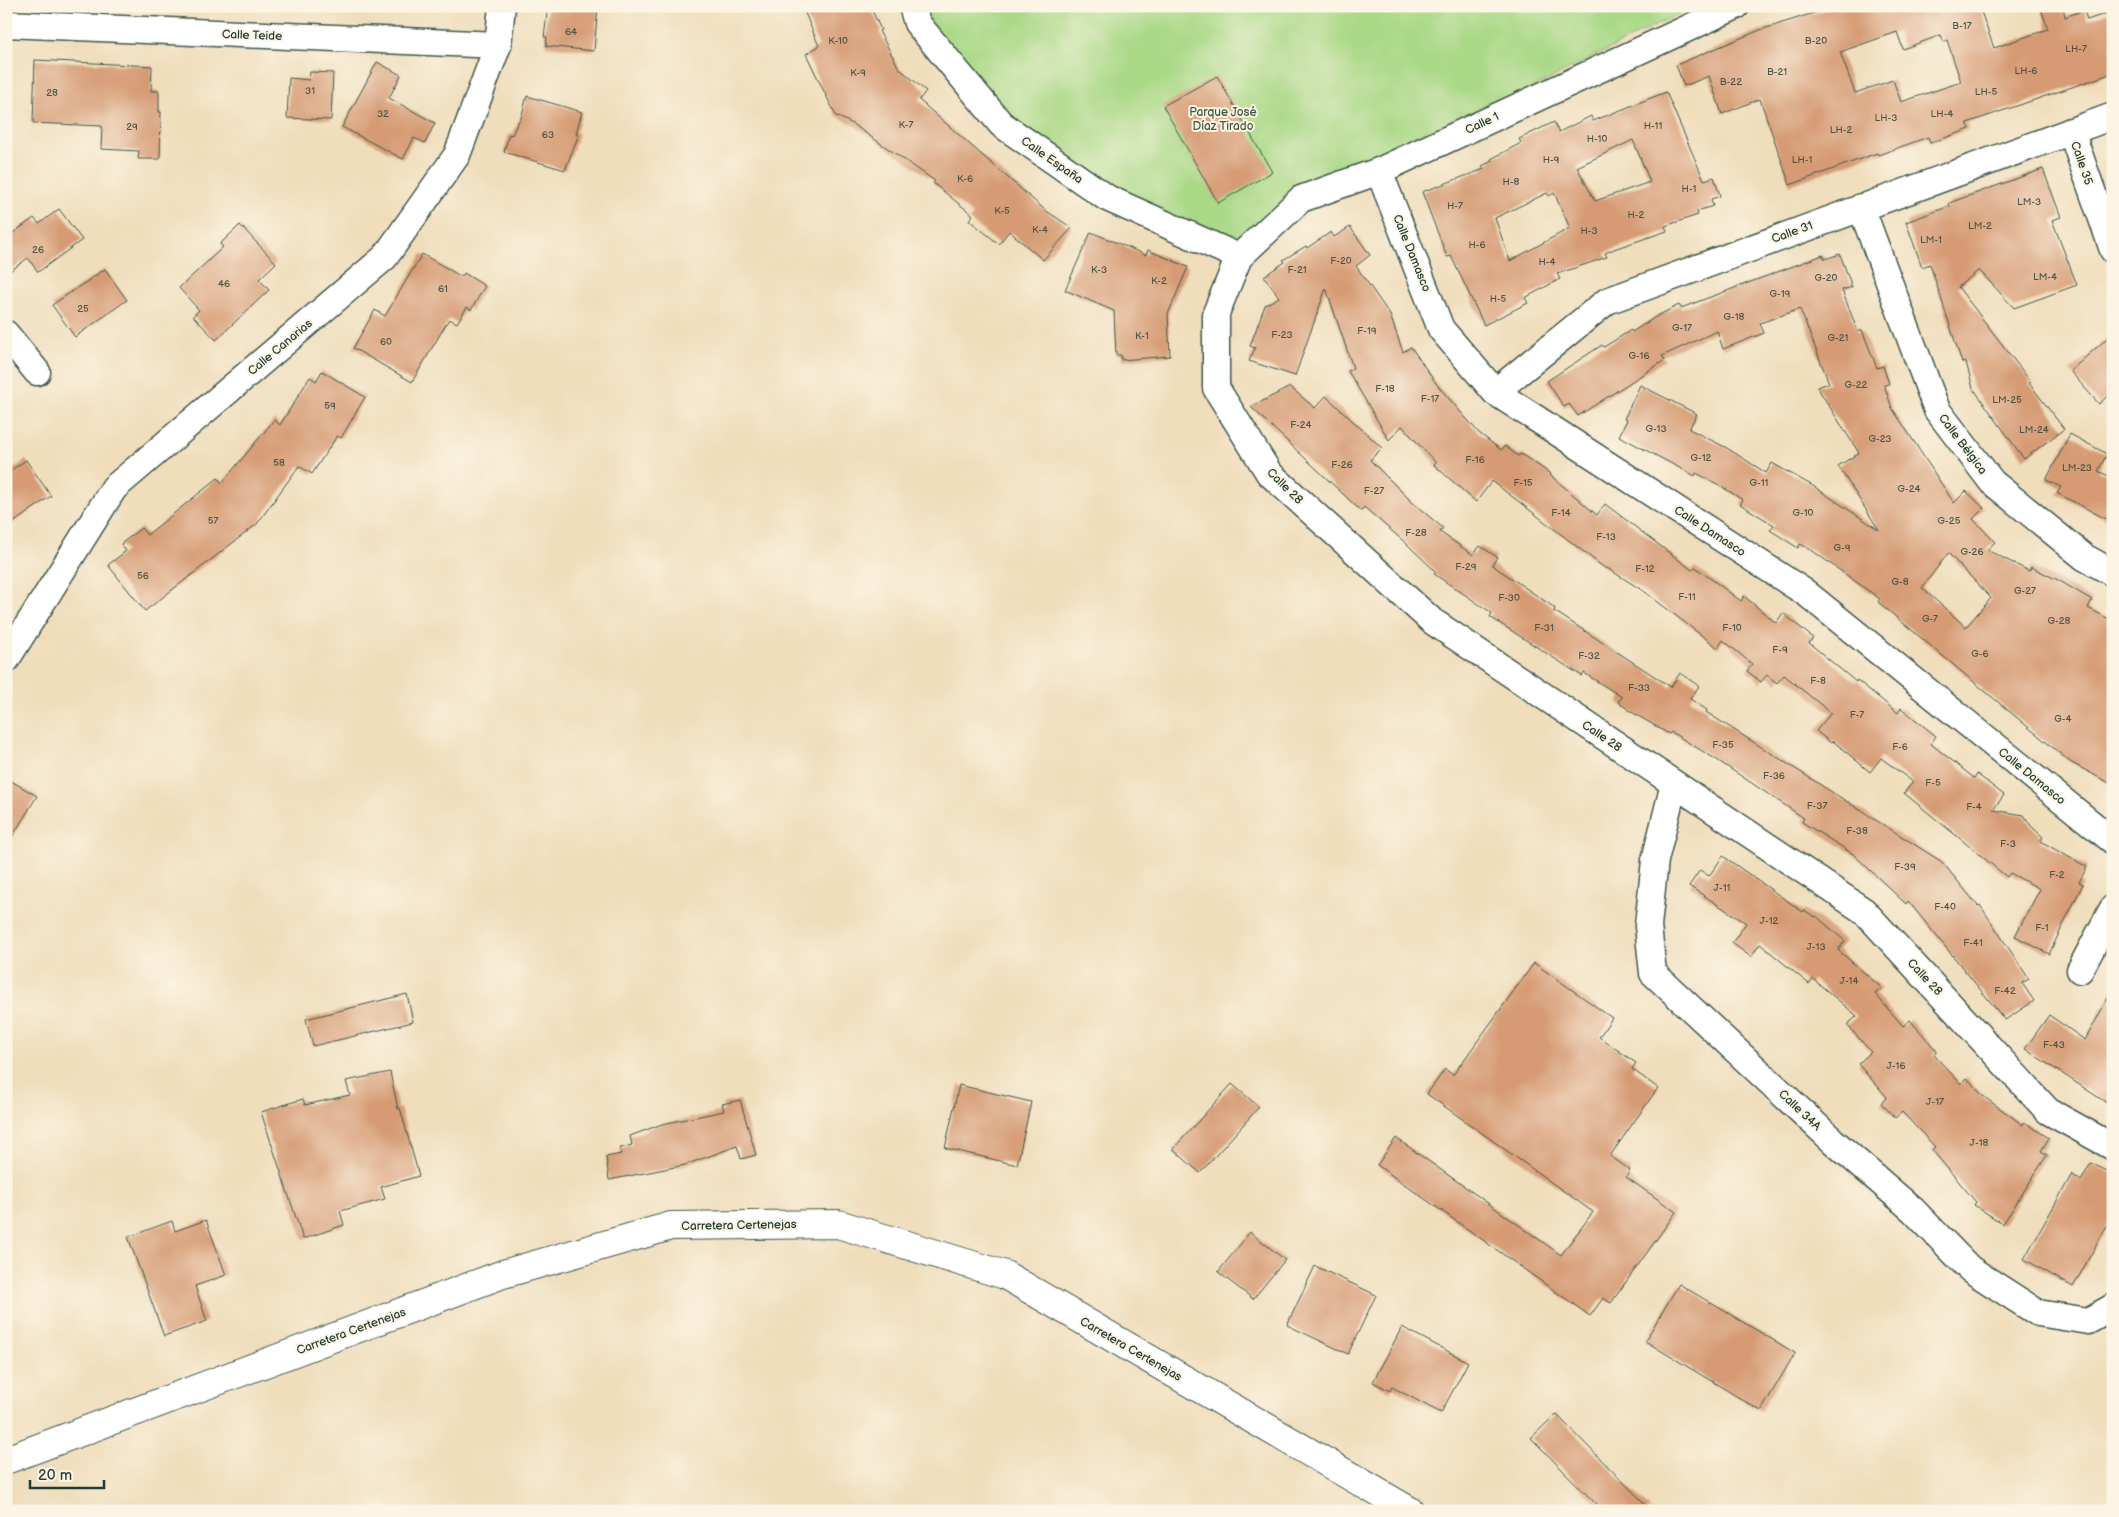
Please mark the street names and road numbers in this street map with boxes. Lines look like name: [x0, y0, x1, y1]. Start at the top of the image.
street label: Calle Teide: [222, 27, 282, 44]
street label: Calle 1: [1463, 109, 1502, 138]
street label: Calle España: [1018, 134, 1086, 187]
street label: Calle 35: [2067, 139, 2096, 187]
street label: Calle Damasco: [1389, 212, 1434, 294]
street label: Calle 31: [1769, 218, 1815, 247]
street label: Calle Canarias: [245, 316, 316, 379]
street label: Calle Bélgica: [1935, 411, 1990, 478]
street label: Calle 28: [1263, 465, 1306, 508]
street label: Calle Damasco: [1671, 503, 1748, 560]
street label: Calle 28: [1579, 718, 1625, 755]
street label: Calle Damasco: [1995, 745, 2068, 808]
street label: Calle 28: [1904, 956, 1945, 999]
street label: Calle 34A: [1775, 1087, 1825, 1134]
street label: Carretera Certenejas: [681, 1217, 797, 1234]
street label: Carretera Certenejas: [294, 1305, 408, 1358]
street label: Carretera Certenejas: [1077, 1314, 1185, 1385]

